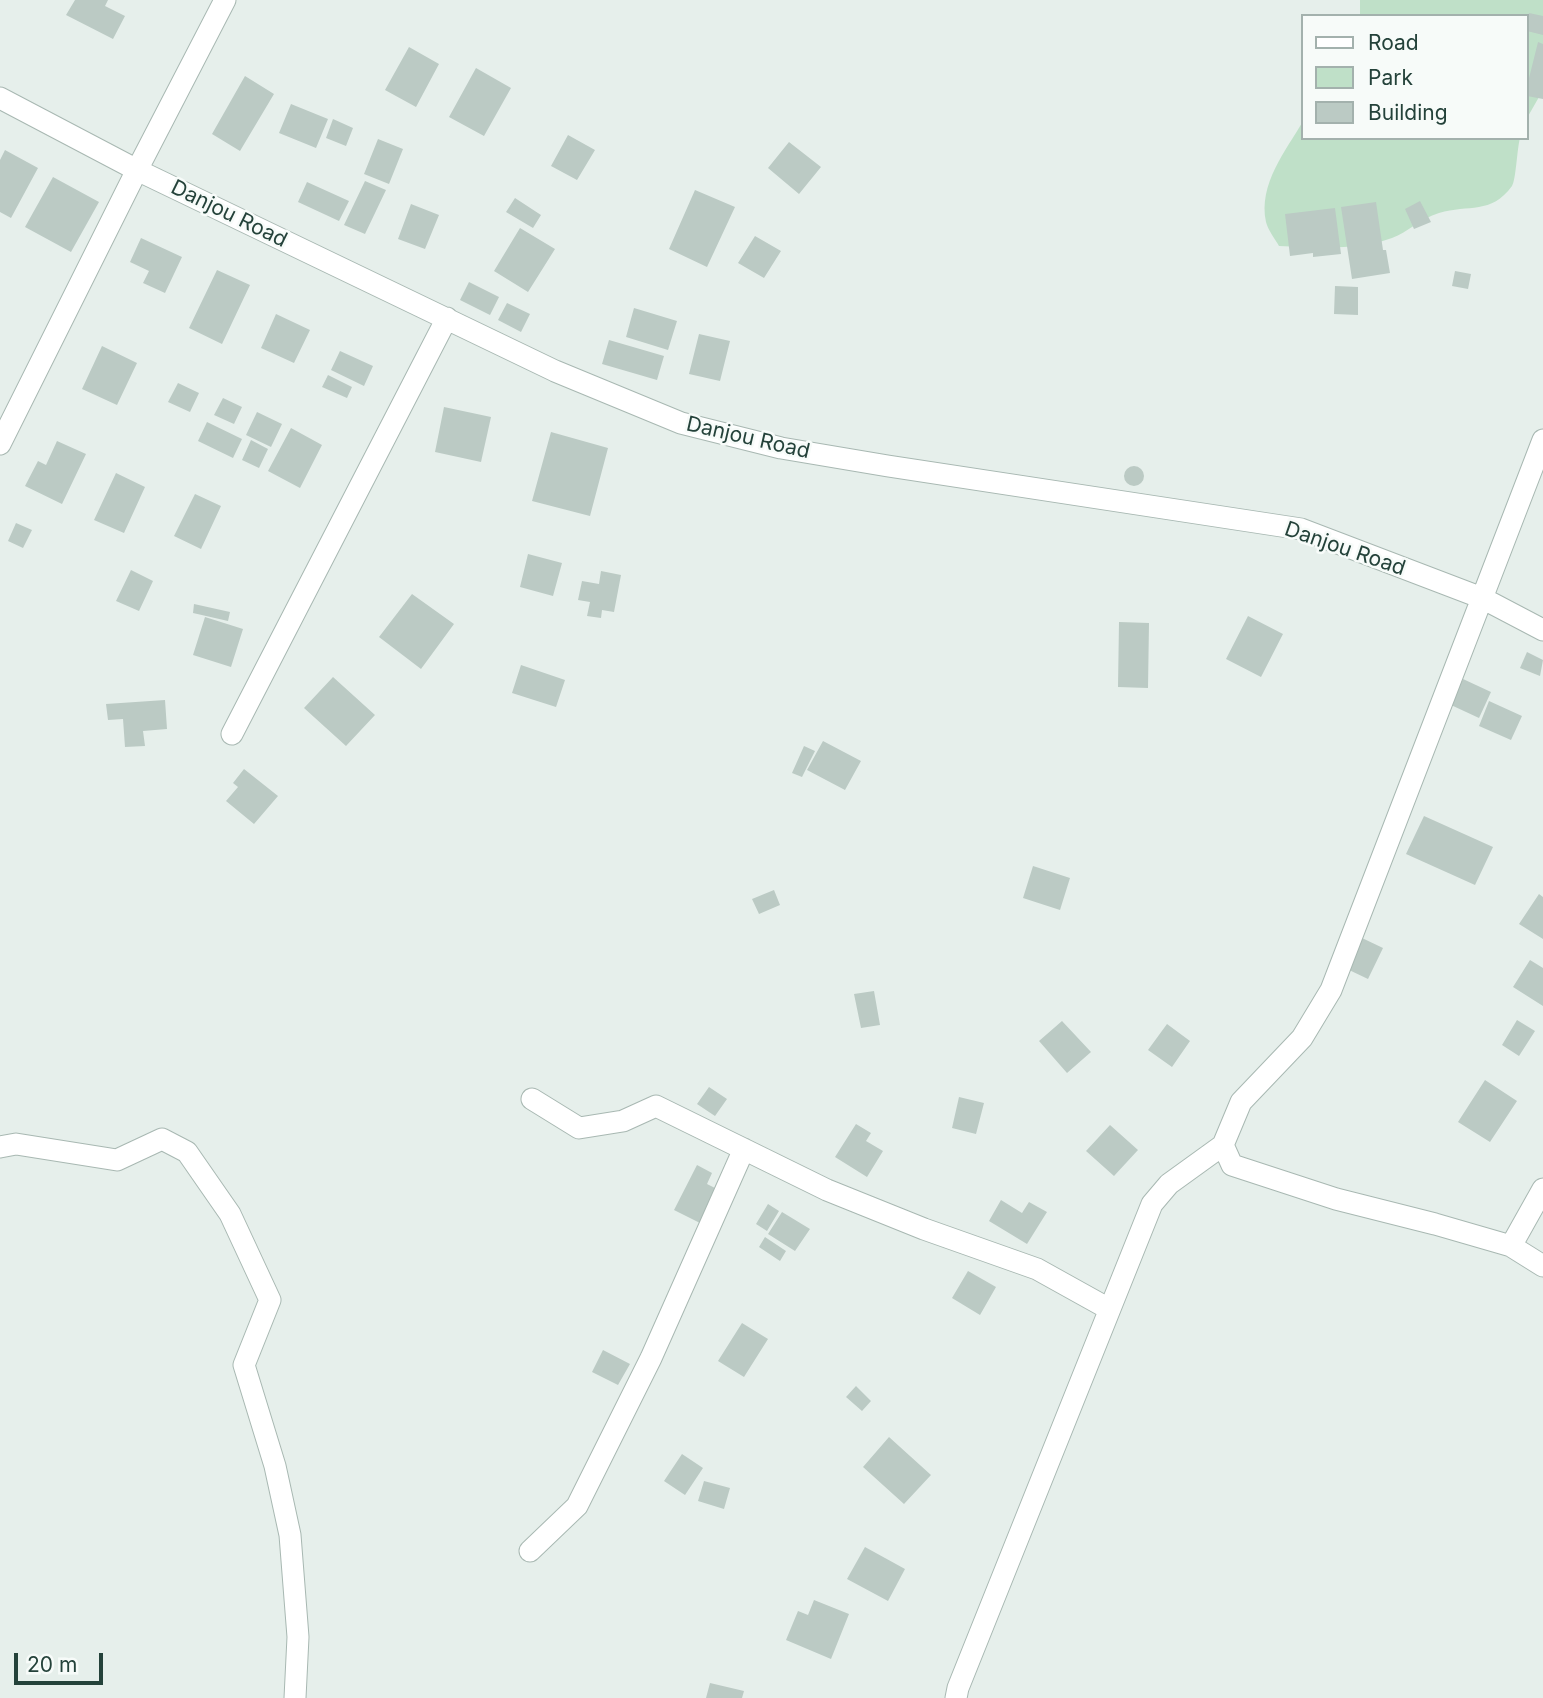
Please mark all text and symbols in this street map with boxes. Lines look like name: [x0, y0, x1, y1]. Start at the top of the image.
legend: [1302, 14, 1529, 140]
text: Road: [1368, 30, 1419, 55]
text: Park: [1368, 65, 1413, 90]
text: Building: [1368, 100, 1448, 125]
street label: Danjou Road: [167, 175, 291, 253]
street label: Danjou Road: [684, 412, 812, 464]
street label: Danjou Road: [1281, 517, 1409, 581]
scale bar: [18, 1638, 107, 1682]
text: 20 m: [27, 1652, 77, 1677]

